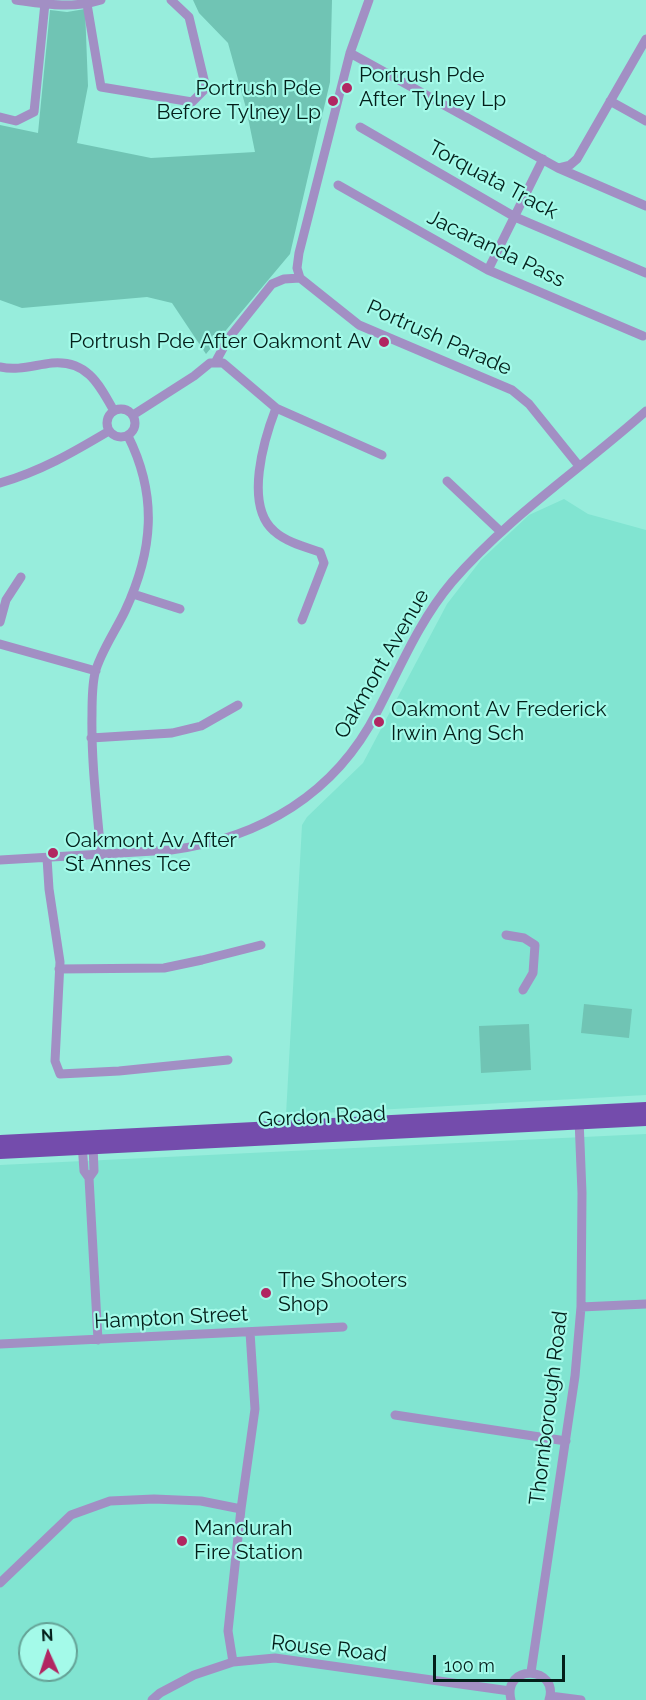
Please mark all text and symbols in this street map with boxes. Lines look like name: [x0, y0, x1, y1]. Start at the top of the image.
place label: Portrush Pde After Tylney Lp: [359, 63, 506, 113]
place label: Portrush Pde Before Tylney Lp: [157, 76, 321, 126]
marker: Portrush Pde After Tylney Lp: [340, 81, 354, 95]
marker: Portrush Pde Before Tylney Lp: [326, 94, 340, 108]
street label: Torquata Track: [424, 135, 562, 225]
street label: Jacaranda Pass: [423, 205, 569, 293]
street label: Portrush Parade: [363, 295, 515, 381]
place label: Portrush Pde After Oakmont Av: [69, 329, 372, 355]
marker: Portrush Pde After Oakmont Av: [377, 335, 391, 349]
street label: Oakmont Avenue: [329, 585, 435, 743]
place label: Oakmont Av Frederick Irwin Ang Sch: [391, 697, 607, 747]
marker: Oakmont Av Frederick Irwin Ang Sch: [372, 715, 386, 729]
place label: Oakmont Av After St Annes Tce: [65, 828, 237, 878]
marker: Oakmont Av After St Annes Tce: [46, 846, 60, 860]
street label: Gordon Road: [257, 1101, 387, 1133]
place label: The Shooters Shop: [278, 1268, 407, 1318]
marker: The Shooters Shop: [259, 1286, 273, 1300]
street label: Hampton Street: [93, 1301, 249, 1335]
street label: Thornborough Road: [525, 1309, 573, 1507]
place label: Mandurah Fire Station: [194, 1516, 303, 1566]
marker: Mandurah Fire Station: [175, 1534, 189, 1548]
north arrow: [18, 1622, 78, 1682]
text: N: [41, 1626, 54, 1645]
street label: Rouse Road: [270, 1630, 388, 1668]
scale bar: [436, 1643, 568, 1681]
text: 100 m: [444, 1655, 495, 1676]

